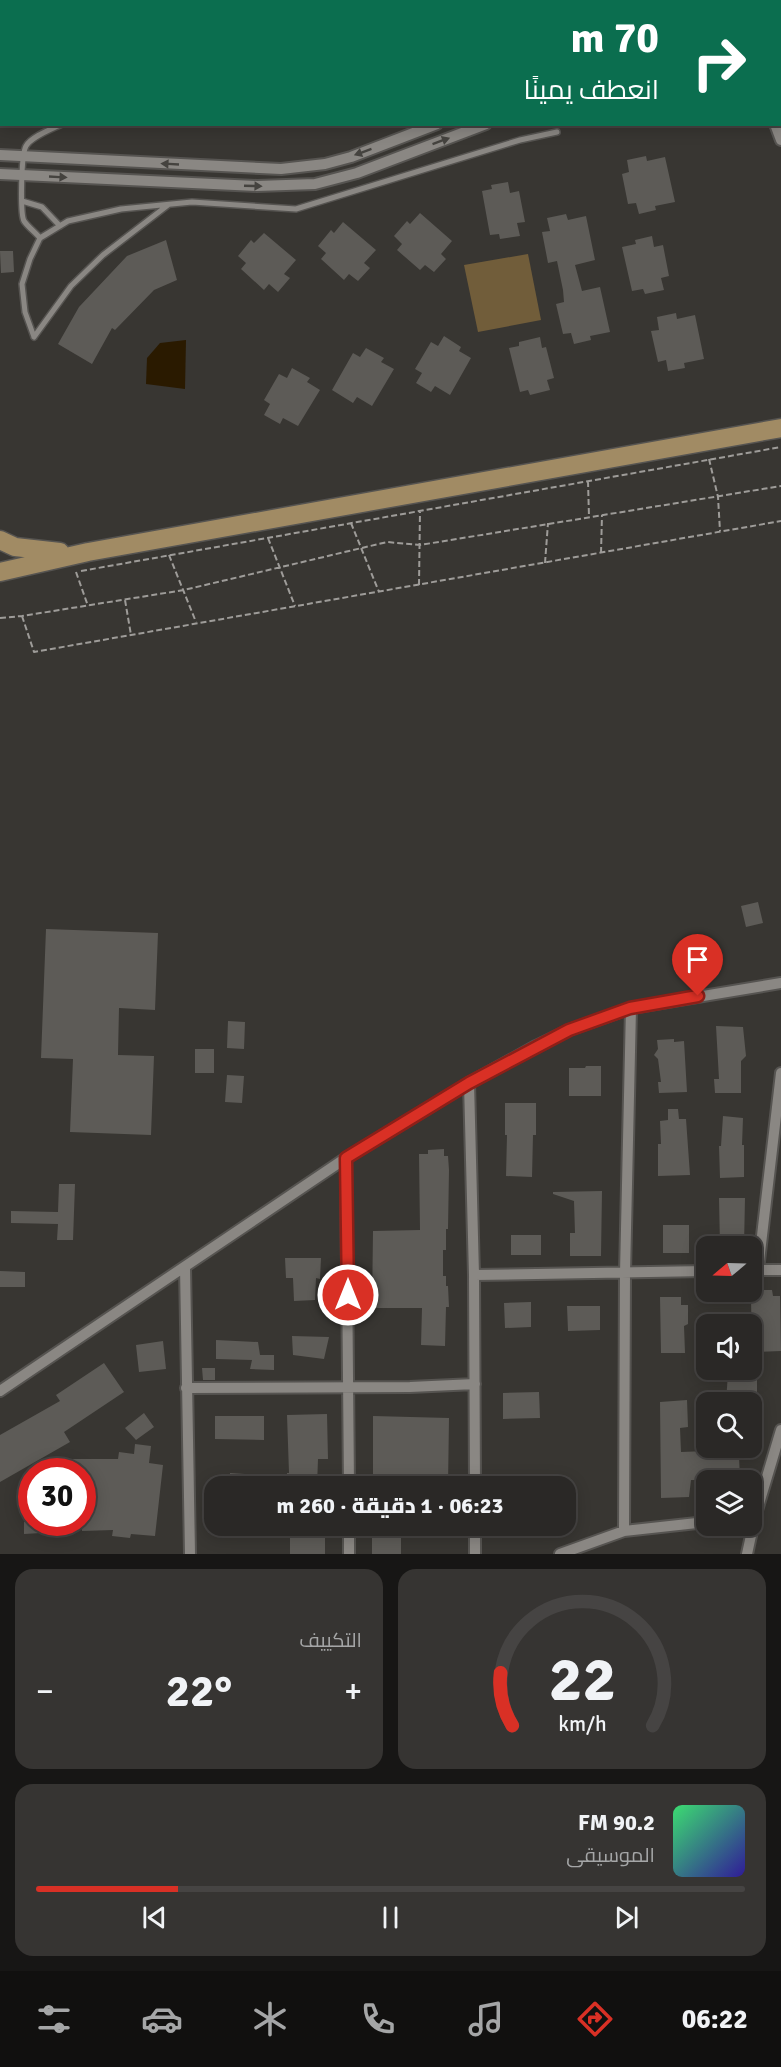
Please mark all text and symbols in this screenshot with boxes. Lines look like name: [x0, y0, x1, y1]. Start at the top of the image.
text: 70 m: [570, 13, 659, 64]
icon: right: [680, 24, 758, 102]
text: انعطف يمينًا: [523, 74, 659, 107]
one-way arrow: [432, 136, 450, 146]
one-way arrow: [354, 148, 372, 158]
one-way arrow: [161, 160, 180, 169]
one-way arrow: [49, 173, 68, 182]
one-way arrow: [244, 181, 263, 191]
pin: [672, 934, 723, 996]
icon: arrive: [681, 943, 714, 976]
north arrow: [696, 1236, 762, 1302]
map controls: [696, 1236, 762, 1536]
position arrow: [316, 1263, 380, 1327]
button: sound: [696, 1314, 762, 1380]
button: search: [696, 1392, 762, 1458]
speed limit sign: 30: [18, 1458, 96, 1536]
button: layers: [696, 1470, 762, 1536]
text: 06:23 · 1 دقيقة · 260 m: [277, 1492, 503, 1519]
text: التكييف: [299, 1628, 362, 1653]
text: 22: [548, 1641, 616, 1718]
text: 22°: [166, 1664, 232, 1719]
text: −: [36, 1671, 54, 1712]
text: +: [344, 1671, 362, 1712]
text: km/h: [558, 1711, 606, 1737]
text: 90.2 FM: [578, 1809, 655, 1836]
text: الموسيقى: [566, 1843, 655, 1868]
icon: previous: [138, 1901, 171, 1934]
icon: pause: [374, 1901, 407, 1934]
icon: next: [610, 1901, 643, 1934]
icon: filters: [33, 1998, 75, 2040]
icon: car: [141, 1998, 183, 2040]
icon: climate: [249, 1998, 291, 2040]
icon: phone: [357, 1998, 399, 2040]
icon: music: [465, 1998, 507, 2040]
icon: directions: [574, 1998, 616, 2040]
text: 06:22: [682, 2003, 748, 2036]

